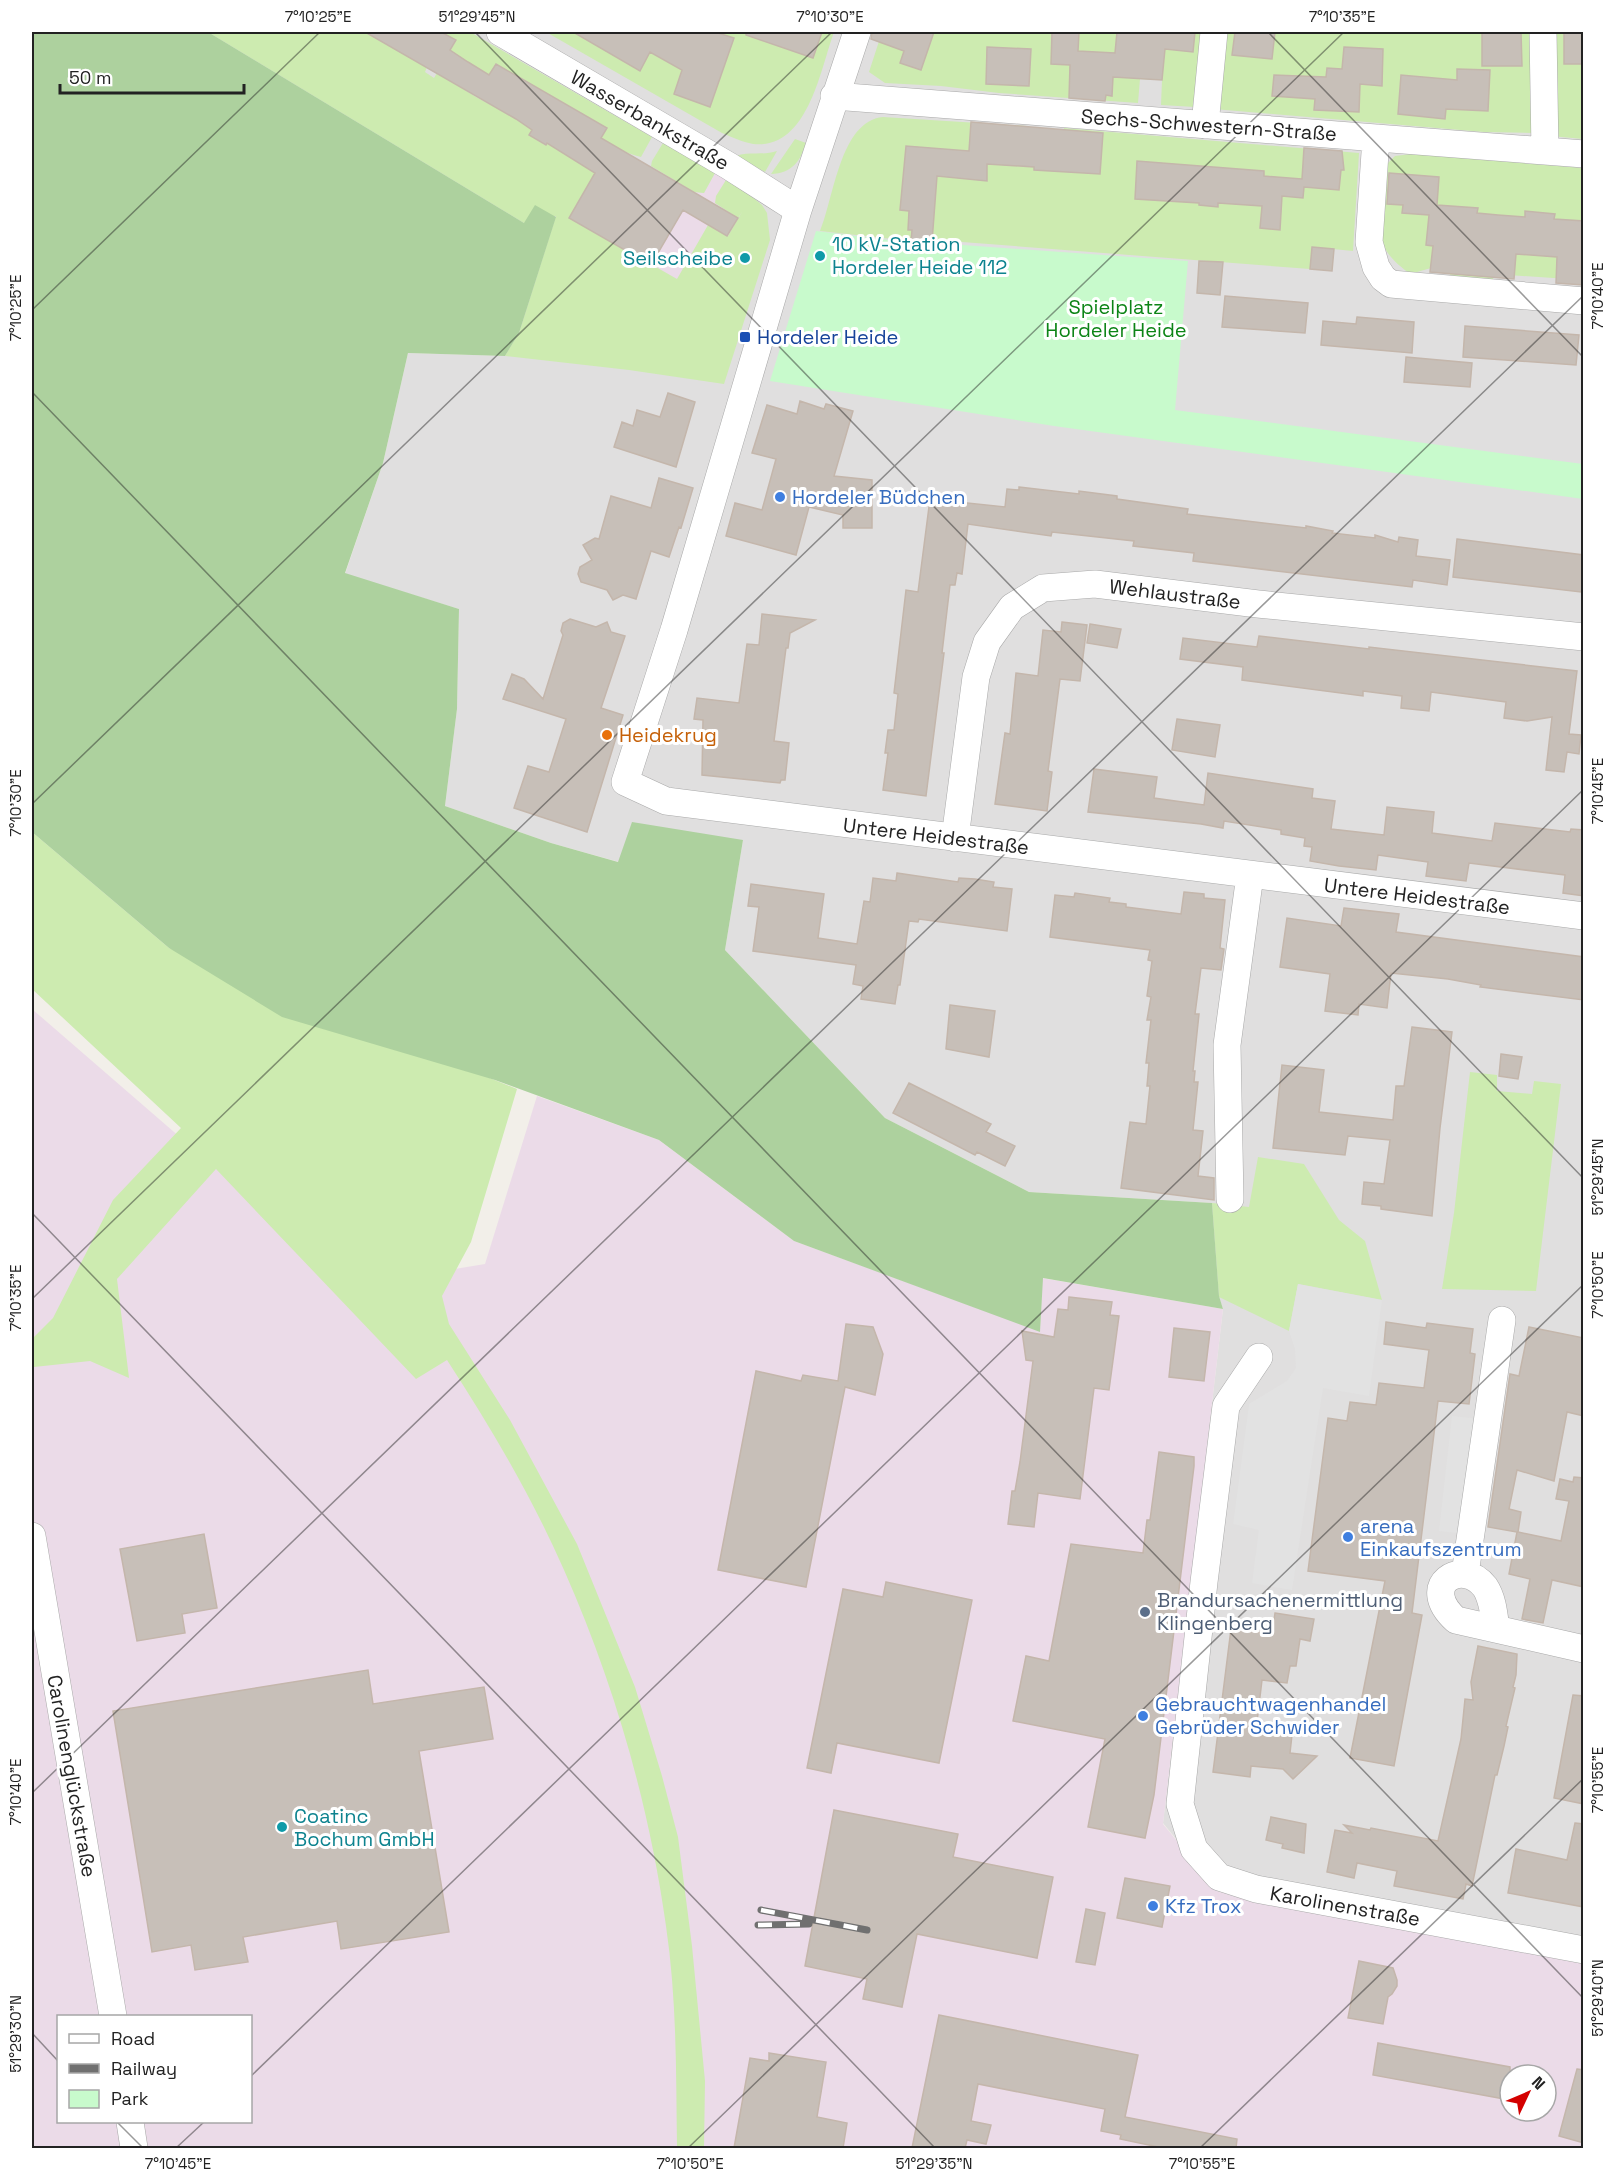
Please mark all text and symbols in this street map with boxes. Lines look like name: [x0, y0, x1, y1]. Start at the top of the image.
text: 7°10'25"E: [285, 7, 351, 26]
text: 51°29'45"N: [439, 7, 515, 26]
text: 7°10'30"E: [796, 7, 864, 26]
text: 7°10'35"E: [1309, 7, 1375, 26]
scale bar: [60, 57, 244, 95]
street label: Wasserbankstraße: [566, 64, 734, 176]
text: 50 m: [69, 66, 111, 89]
street label: Sechs-Schwestern-Straße: [1080, 103, 1338, 147]
place label: 10 kV-Station Hordeler Heide 112: [832, 231, 1007, 280]
place label: Seilscheibe: [623, 245, 733, 271]
marker: 10 kV-Station Hordeler Heide 112: [813, 249, 827, 263]
marker: Seilscheibe: [738, 251, 752, 265]
text: 7°10'40"E: [1588, 262, 1607, 330]
text: 7°10'25"E: [6, 275, 25, 341]
park label: Spielplatz Hordeler Heide: [1045, 294, 1187, 343]
place label: Hordeler Heide: [757, 324, 898, 350]
marker: Hordeler Heide: [738, 330, 752, 344]
place label: Hordeler Büdchen: [792, 484, 965, 510]
marker: Hordeler Büdchen: [773, 490, 787, 504]
street label: Wehlaustraße: [1108, 573, 1242, 615]
place label: Heidekrug: [619, 722, 717, 748]
marker: Heidekrug: [600, 728, 614, 742]
text: 7°10'45"E: [1588, 758, 1607, 824]
text: 7°10'30"E: [6, 769, 25, 837]
street label: Untere Heidestraße: [841, 812, 1031, 860]
street label: Untere Heidestraße: [1322, 872, 1512, 920]
text: 51°29'45"N: [1588, 1139, 1607, 1215]
text: 7°10'50"E: [1588, 1251, 1607, 1319]
text: 7°10'35"E: [6, 1265, 25, 1331]
place label: arena Einkaufszentrum: [1360, 1513, 1522, 1562]
marker: arena Einkaufszentrum: [1341, 1530, 1355, 1544]
place label: Brandursachenermittlung Klingenberg: [1157, 1587, 1403, 1636]
marker: Brandursachenermittlung Klingenberg: [1138, 1605, 1152, 1619]
street label: Carolinenglückstraße: [41, 1673, 103, 1879]
place label: Gebrauchtwagenhandel Gebrüder Schwider: [1155, 1691, 1386, 1740]
marker: Gebrauchtwagenhandel Gebrüder Schwider: [1136, 1709, 1150, 1723]
text: 7°10'55"E: [1588, 1747, 1607, 1813]
text: 7°10'40"E: [6, 1758, 25, 1826]
place label: Coatinc Bochum GmbH: [294, 1803, 435, 1852]
marker: Coatinc Bochum GmbH: [275, 1820, 289, 1834]
street label: Karolinenstraße: [1268, 1880, 1422, 1932]
place label: Kfz Trox: [1165, 1893, 1242, 1919]
marker: Kfz Trox: [1146, 1899, 1160, 1913]
text: 51°29'40"N: [1588, 1959, 1607, 2037]
text: 51°29'30"N: [6, 1995, 25, 2073]
legend: [57, 2015, 252, 2123]
text: Road: [111, 2027, 155, 2050]
text: Railway: [111, 2057, 177, 2080]
north arrow: [1498, 2063, 1558, 2123]
text: N: [1527, 2072, 1550, 2094]
text: Park: [111, 2087, 149, 2110]
text: 7°10'45"E: [145, 2154, 211, 2173]
text: 7°10'50"E: [656, 2154, 724, 2173]
text: 51°29'35"N: [895, 2154, 973, 2173]
text: 7°10'55"E: [1169, 2154, 1235, 2173]

